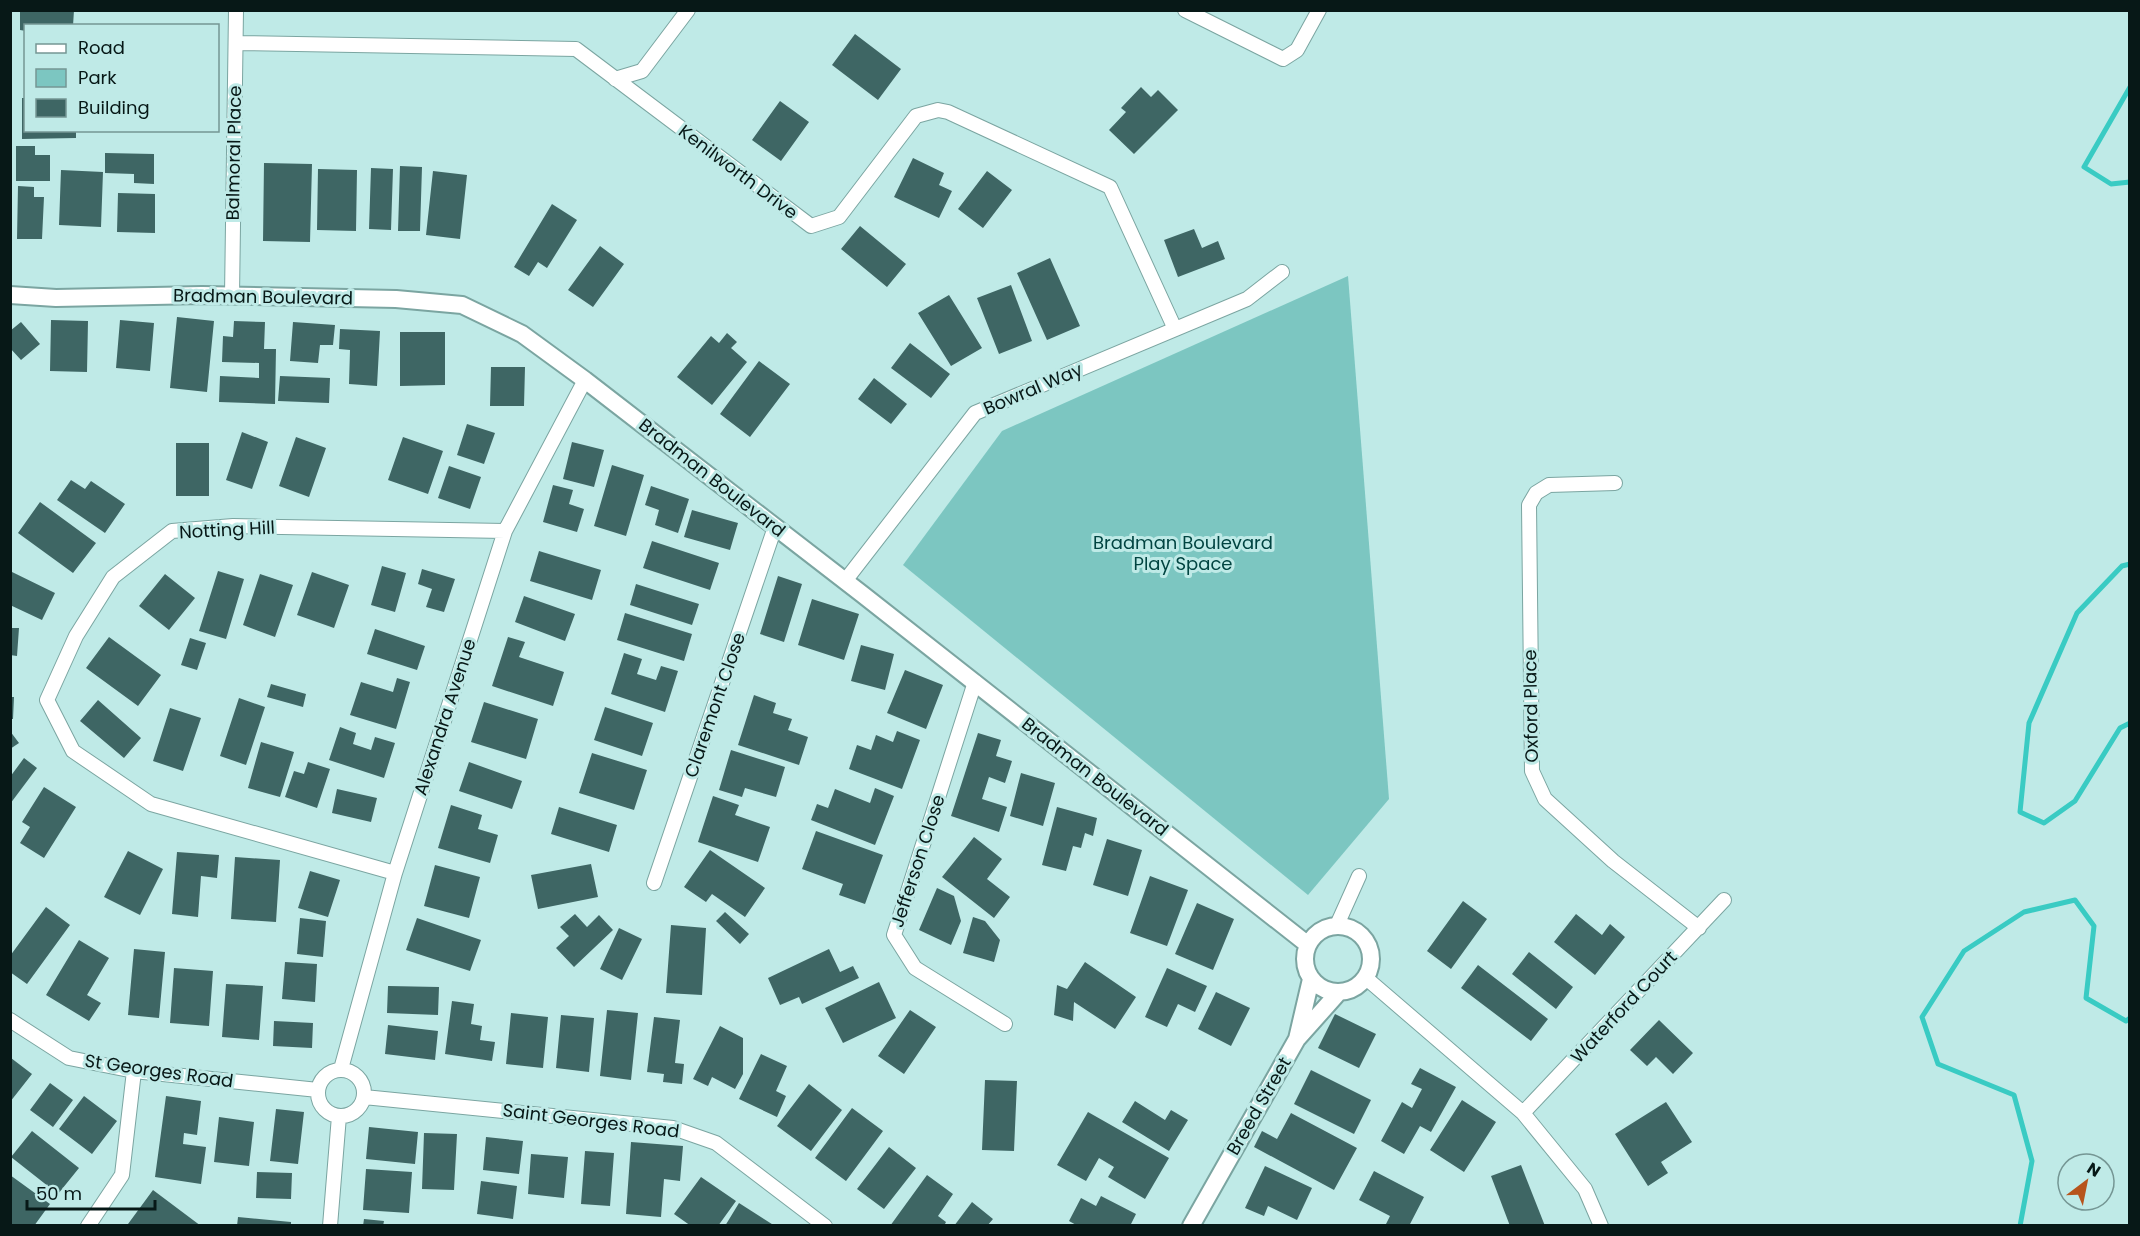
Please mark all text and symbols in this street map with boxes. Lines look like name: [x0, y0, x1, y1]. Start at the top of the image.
legend: [24, 24, 219, 132]
text: Road: [78, 35, 125, 60]
text: Park: [78, 65, 117, 90]
street label: Balmoral Place: [220, 85, 247, 221]
text: Building: [78, 95, 150, 120]
street label: Kenilworth Drive: [674, 118, 803, 225]
street label: Bradman Boulevard: [173, 282, 353, 311]
street label: Bowral Way: [979, 356, 1086, 421]
street label: Bradman Boulevard: [634, 412, 791, 543]
street label: Notting Hill: [178, 515, 276, 544]
park label: Bradman Boulevard Play Space: [1093, 530, 1273, 576]
street label: Claremont Close: [678, 629, 751, 781]
street label: Alexandra Avenue: [407, 635, 482, 798]
street label: Oxford Place: [1517, 649, 1544, 763]
street label: Bradman Boulevard: [1017, 711, 1174, 842]
street label: Jefferson Close: [884, 791, 951, 930]
street label: Waterford Court: [1565, 945, 1682, 1068]
street label: St Georges Road: [83, 1048, 235, 1093]
street label: Breed Street: [1220, 1052, 1297, 1160]
street label: Saint Georges Road: [501, 1097, 681, 1144]
north arrow: [2056, 1152, 2116, 1212]
text: N: [2082, 1157, 2105, 1183]
scale bar: [27, 1173, 154, 1211]
text: 50 m: [36, 1181, 82, 1206]

